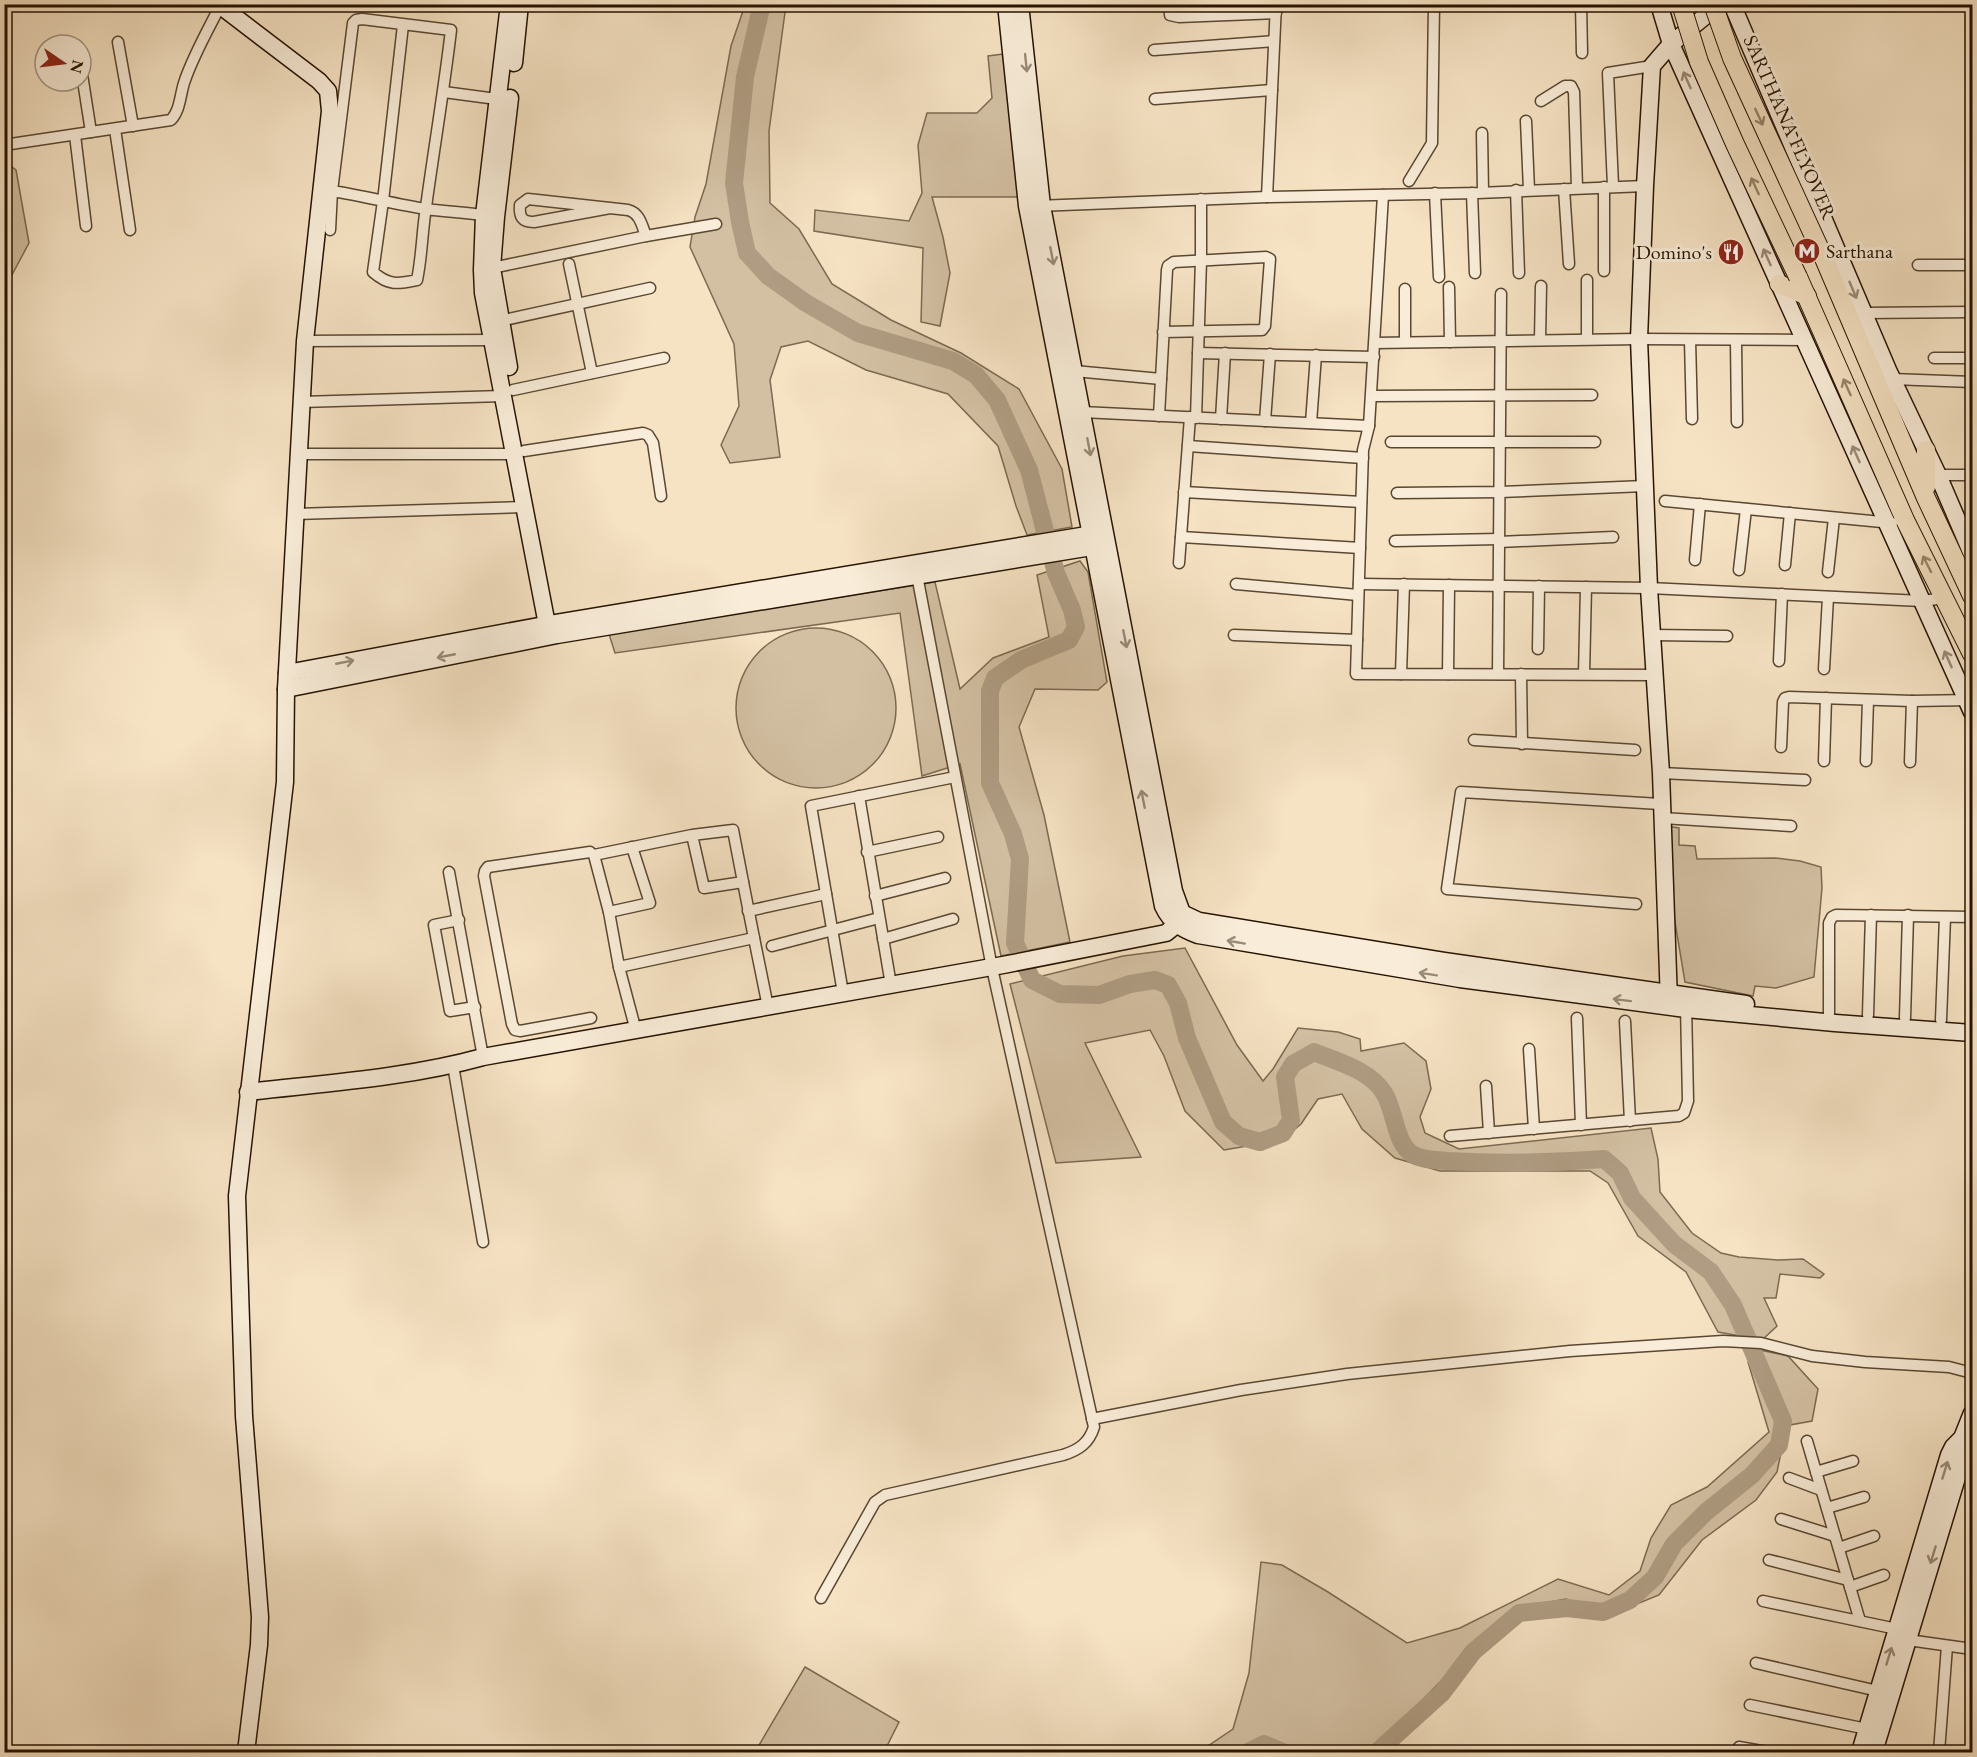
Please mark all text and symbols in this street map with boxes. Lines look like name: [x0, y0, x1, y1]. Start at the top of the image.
street label: SARTHANA FLYOVER: [1738, 31, 1843, 224]
north arrow: [33, 33, 93, 93]
one-way arrow: [1021, 52, 1032, 72]
text: N: [65, 58, 89, 75]
one-way arrow: [1680, 71, 1692, 89]
one-way arrow: [1754, 107, 1766, 125]
one-way arrow: [1749, 177, 1760, 195]
metro station icon: Sarthana: [1792, 236, 1822, 266]
restaurant icon: Domino's: [1716, 237, 1746, 267]
place label: Sarthana: [1826, 238, 1893, 264]
place label: Domino's: [1636, 239, 1712, 265]
one-way arrow: [1047, 246, 1058, 265]
one-way arrow: [1760, 249, 1772, 267]
one-way arrow: [1849, 281, 1860, 299]
one-way arrow: [1840, 378, 1852, 396]
one-way arrow: [1084, 437, 1095, 457]
one-way arrow: [1849, 446, 1861, 464]
one-way arrow: [1921, 556, 1933, 574]
one-way arrow: [1120, 628, 1131, 648]
one-way arrow: [1942, 650, 1954, 668]
one-way arrow: [437, 651, 456, 662]
one-way arrow: [334, 656, 354, 667]
one-way arrow: [1136, 790, 1148, 809]
one-way arrow: [1227, 936, 1246, 947]
one-way arrow: [1419, 969, 1439, 980]
one-way arrow: [1612, 994, 1632, 1005]
one-way arrow: [1940, 1460, 1951, 1479]
one-way arrow: [1927, 1545, 1938, 1564]
one-way arrow: [1884, 1647, 1895, 1666]

